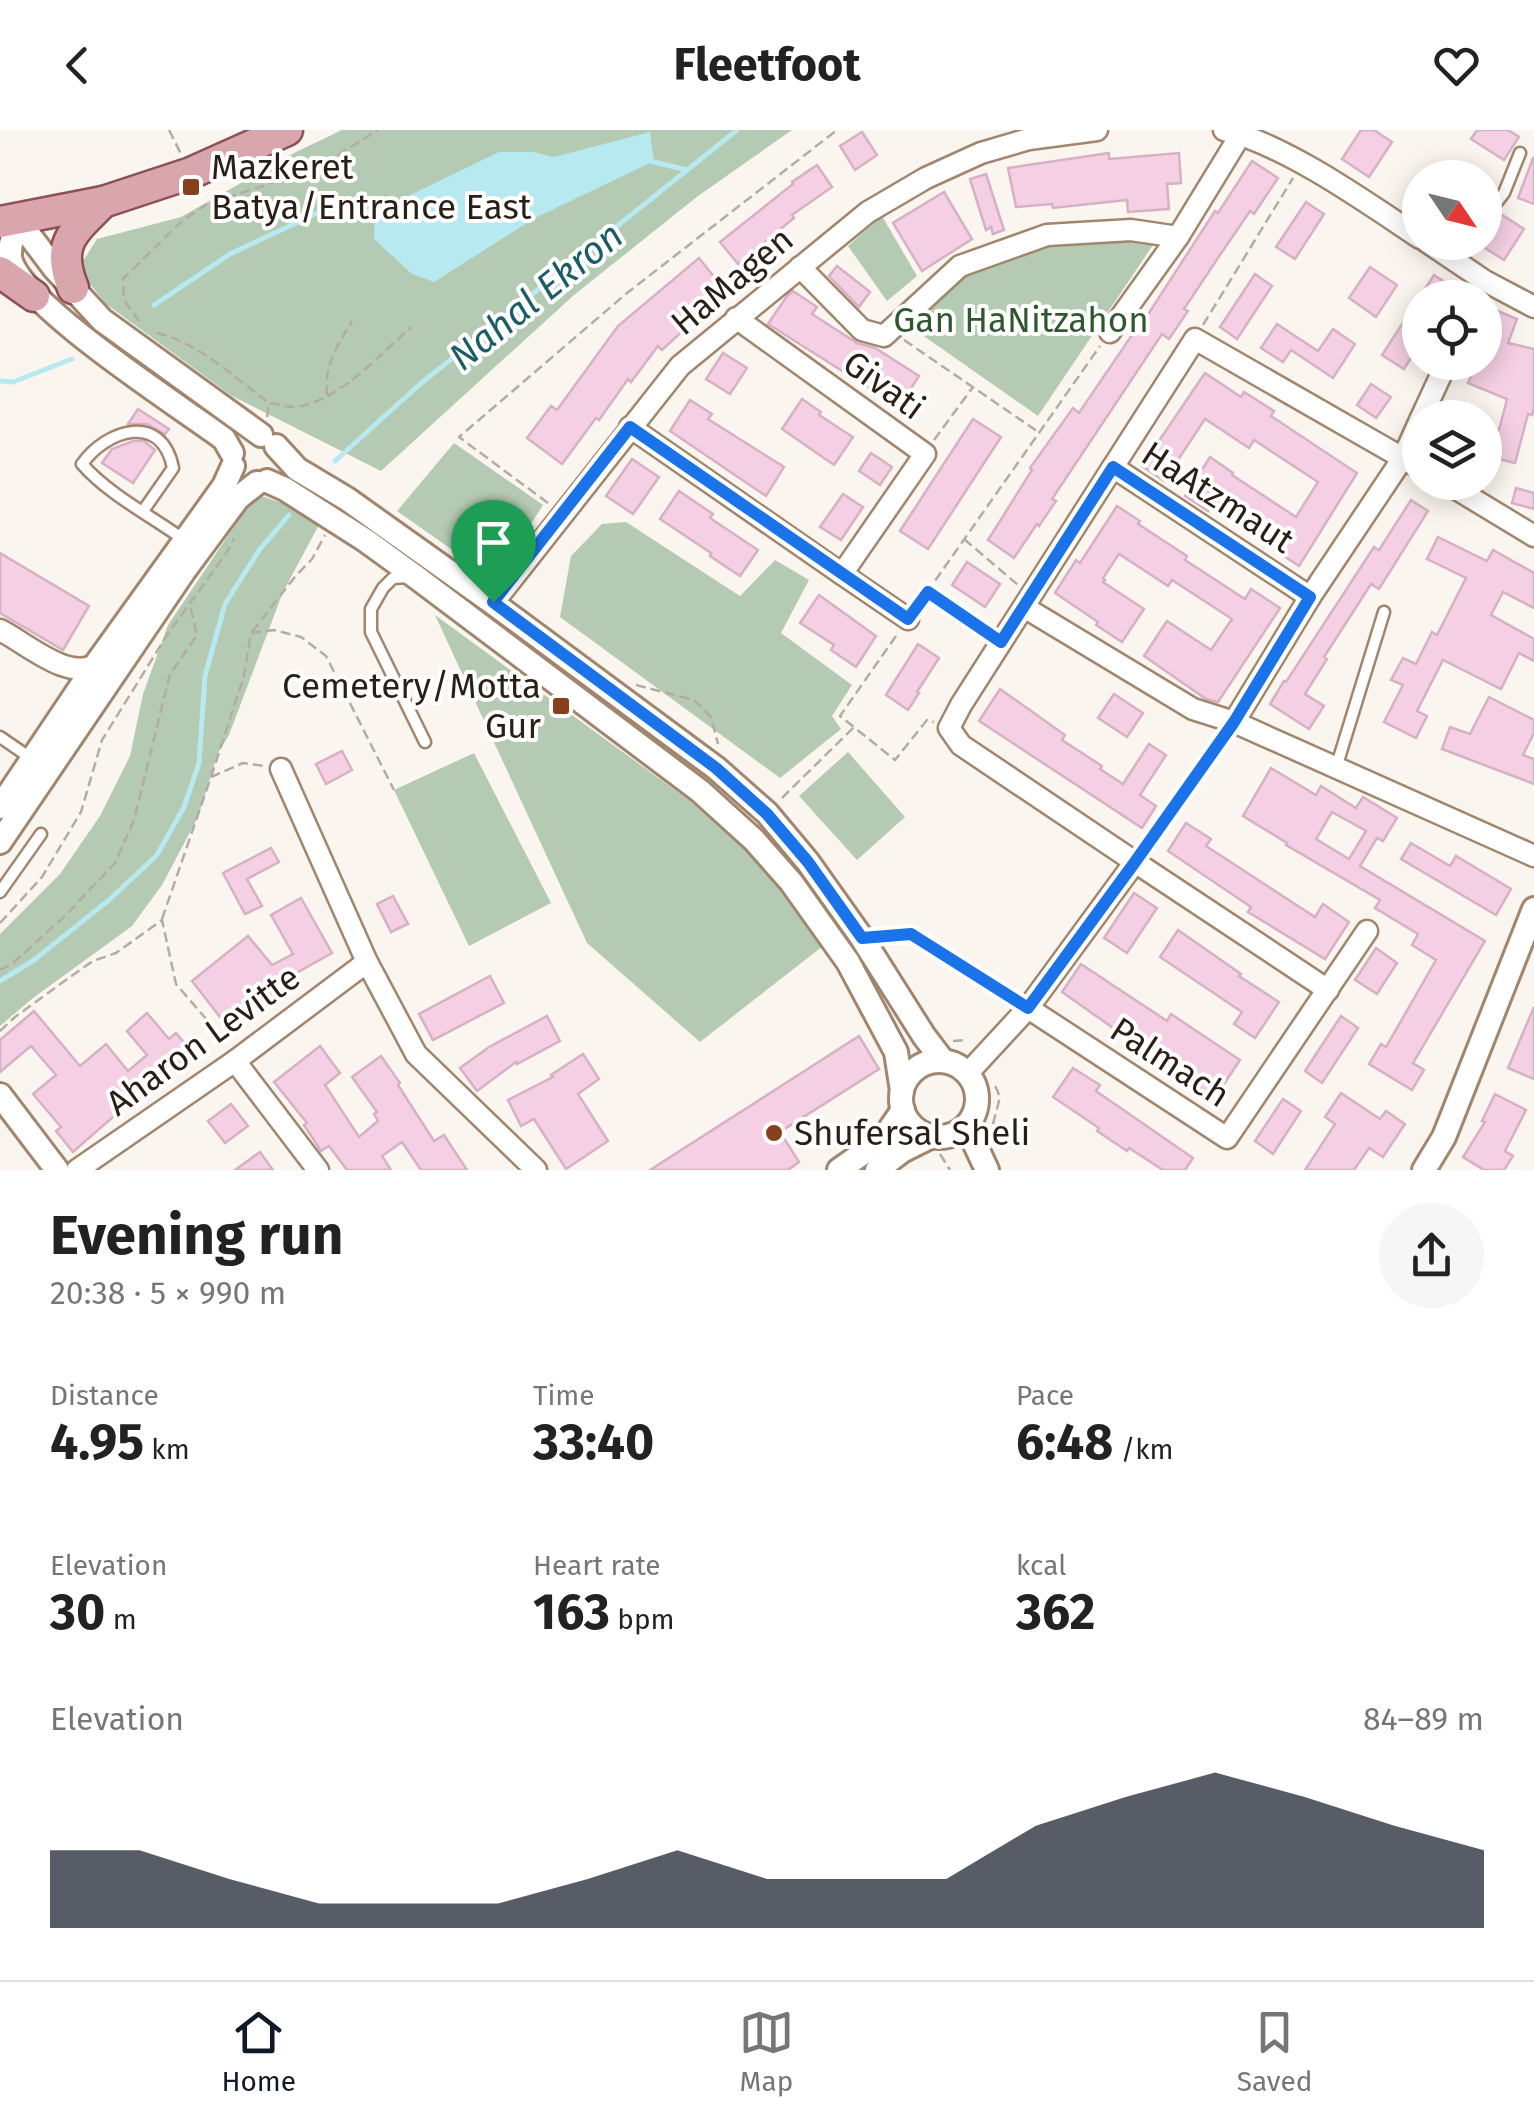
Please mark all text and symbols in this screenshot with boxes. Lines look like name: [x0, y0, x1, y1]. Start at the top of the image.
icon: back: [50, 38, 105, 93]
text: Fleetfoot: [673, 38, 861, 92]
icon: heart: [1429, 38, 1484, 93]
place label: Mazkeret Batya/Entrance East: [211, 146, 532, 228]
north arrow: [1402, 160, 1502, 260]
map controls: [1402, 160, 1502, 500]
marker: Mazkeret Batya/Entrance East: [180, 176, 202, 198]
water label: Nahal Ekron: [440, 212, 632, 380]
street label: HaMagen: [663, 218, 801, 344]
button: locate: [1402, 280, 1502, 380]
park label: Gan HaNitzahon: [893, 299, 1149, 341]
street label: Givati: [835, 342, 933, 428]
button: layers: [1402, 400, 1502, 500]
street label: HaAtzmaut: [1134, 432, 1302, 562]
pin: [451, 500, 536, 603]
icon: arrive: [466, 515, 521, 570]
place label: Cemetery/Motta Gur: [282, 665, 541, 747]
marker: Cemetery/Motta Gur: [550, 695, 572, 717]
street label: Aharon Levitte: [98, 956, 308, 1124]
street label: Palmach: [1103, 1008, 1237, 1116]
place label: Shufersal Sheli: [794, 1112, 1030, 1154]
marker: Shufersal Sheli: [763, 1122, 785, 1144]
text: Evening run: [50, 1203, 344, 1269]
button: share: [1379, 1203, 1484, 1308]
text: 20:38 · 5 × 990 m: [50, 1274, 286, 1312]
text: Distance: [50, 1379, 159, 1412]
text: Time: [533, 1379, 595, 1412]
text: Pace: [1016, 1379, 1074, 1412]
text: 4.95: [50, 1412, 144, 1472]
text: 33:40: [533, 1412, 654, 1472]
text: 6:48: [1016, 1412, 1113, 1472]
text: km: [144, 1433, 190, 1466]
text: /km: [1113, 1433, 1174, 1466]
text: Elevation: [50, 1549, 167, 1582]
text: Heart rate: [533, 1549, 661, 1582]
text: kcal: [1016, 1549, 1066, 1582]
text: 30: [50, 1582, 105, 1642]
text: 163: [533, 1582, 610, 1642]
text: 362: [1016, 1582, 1095, 1642]
text: m: [105, 1603, 137, 1636]
text: bpm: [610, 1603, 675, 1636]
text: Elevation: [50, 1700, 184, 1738]
text: 84–89 m: [1363, 1700, 1484, 1738]
tab: Home: [221, 2005, 296, 2098]
tab: Map: [739, 2005, 794, 2098]
tab: Saved: [1237, 2005, 1313, 2098]

